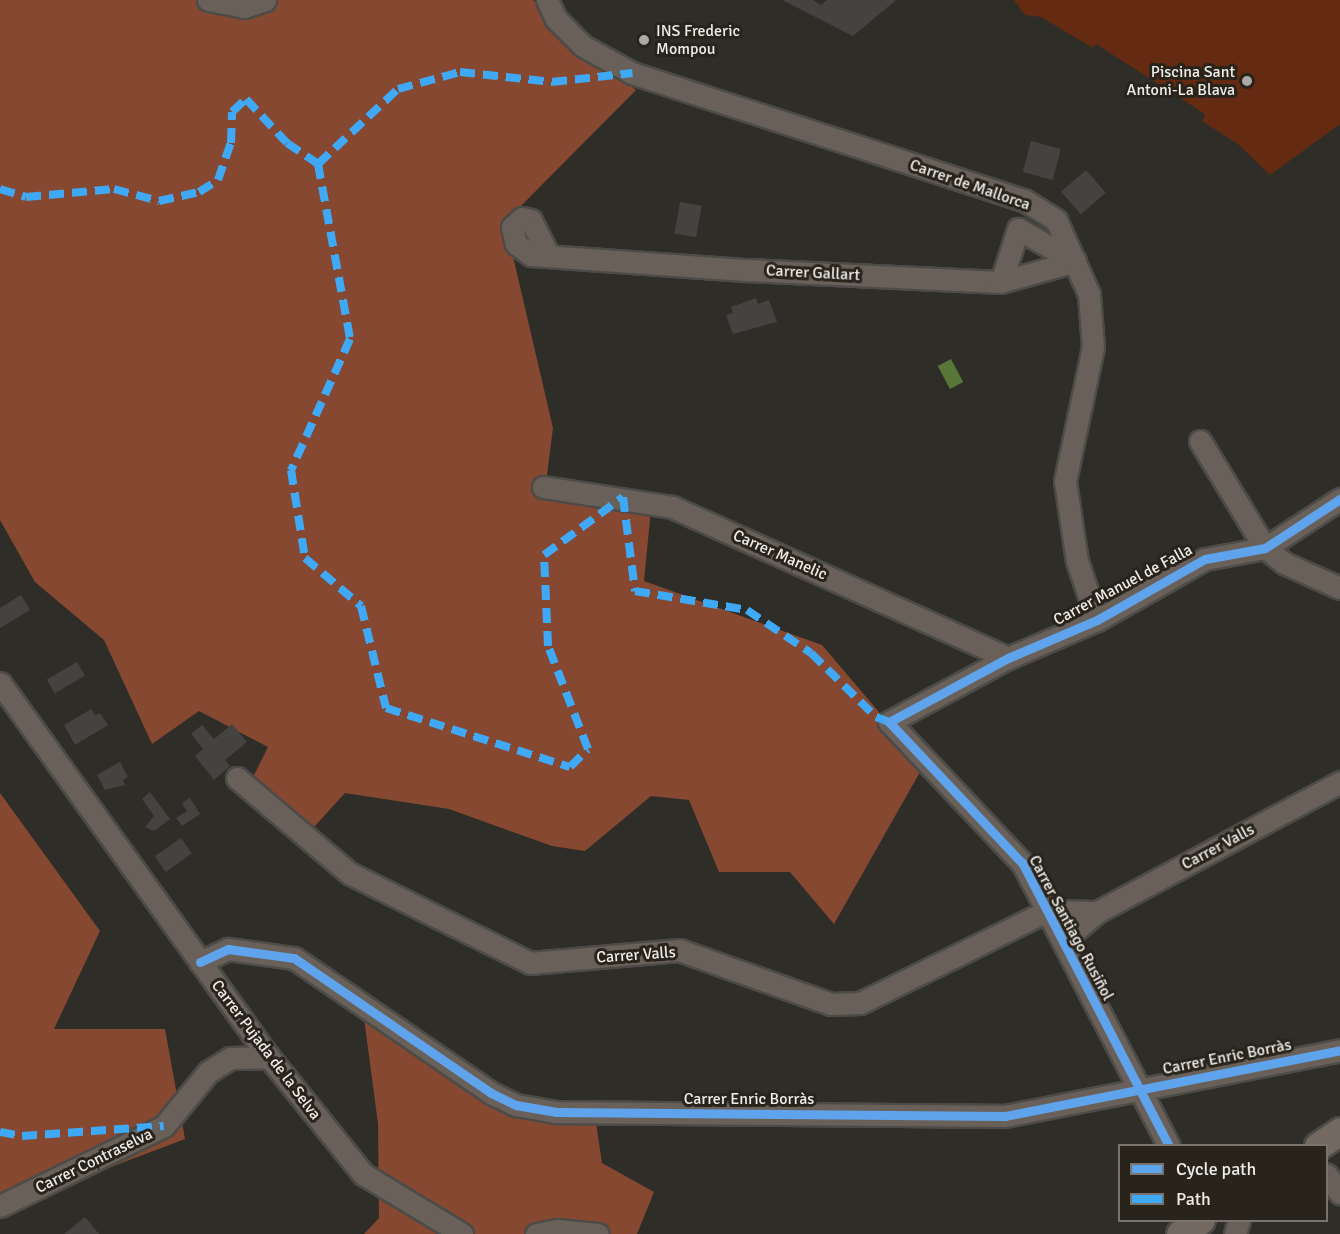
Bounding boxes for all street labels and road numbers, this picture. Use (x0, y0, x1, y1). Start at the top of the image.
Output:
street label: Carrer de Mallorca (907, 155, 1033, 215)
street label: Carrer Gallart (765, 261, 861, 285)
street label: Carrer Manelic (730, 526, 830, 584)
street label: Carrer Manuel de Falla (1050, 540, 1196, 630)
street label: Carrer Valls (1178, 820, 1258, 874)
street label: Carrer Santiago Rusiñol (1025, 852, 1117, 1004)
street label: Carrer Valls (596, 943, 676, 967)
street label: Carrer Pujada de la Selva (207, 976, 325, 1124)
street label: Carrer Enric Borràs (1161, 1035, 1293, 1079)
street label: Carrer Enric Borràs (684, 1089, 814, 1109)
street label: Carrer Contraselva (32, 1124, 156, 1198)

